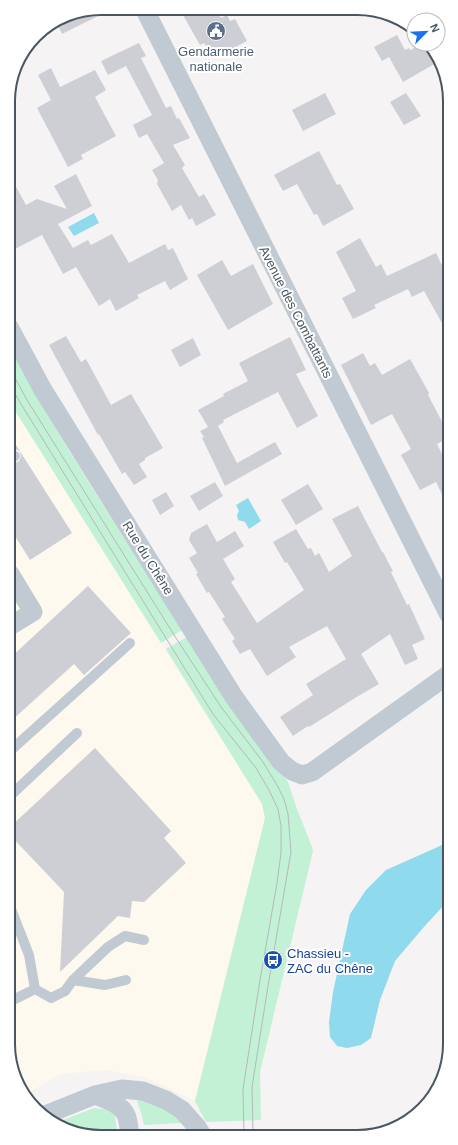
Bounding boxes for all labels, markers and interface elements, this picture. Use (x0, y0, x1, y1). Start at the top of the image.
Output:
north arrow (406, 12, 446, 52)
public building icon: Gendarmerie nationale (205, 20, 227, 42)
text: N (428, 22, 442, 34)
place label: Gendarmerie nationale (178, 44, 254, 74)
street label: Avenue des Combattants (256, 244, 336, 381)
street label: Rue du Chêne (119, 518, 177, 598)
place label: Chassieu - ZAC du Chêne (287, 946, 373, 976)
bus stop icon: Chassieu - ZAC du Chêne (262, 949, 284, 971)

